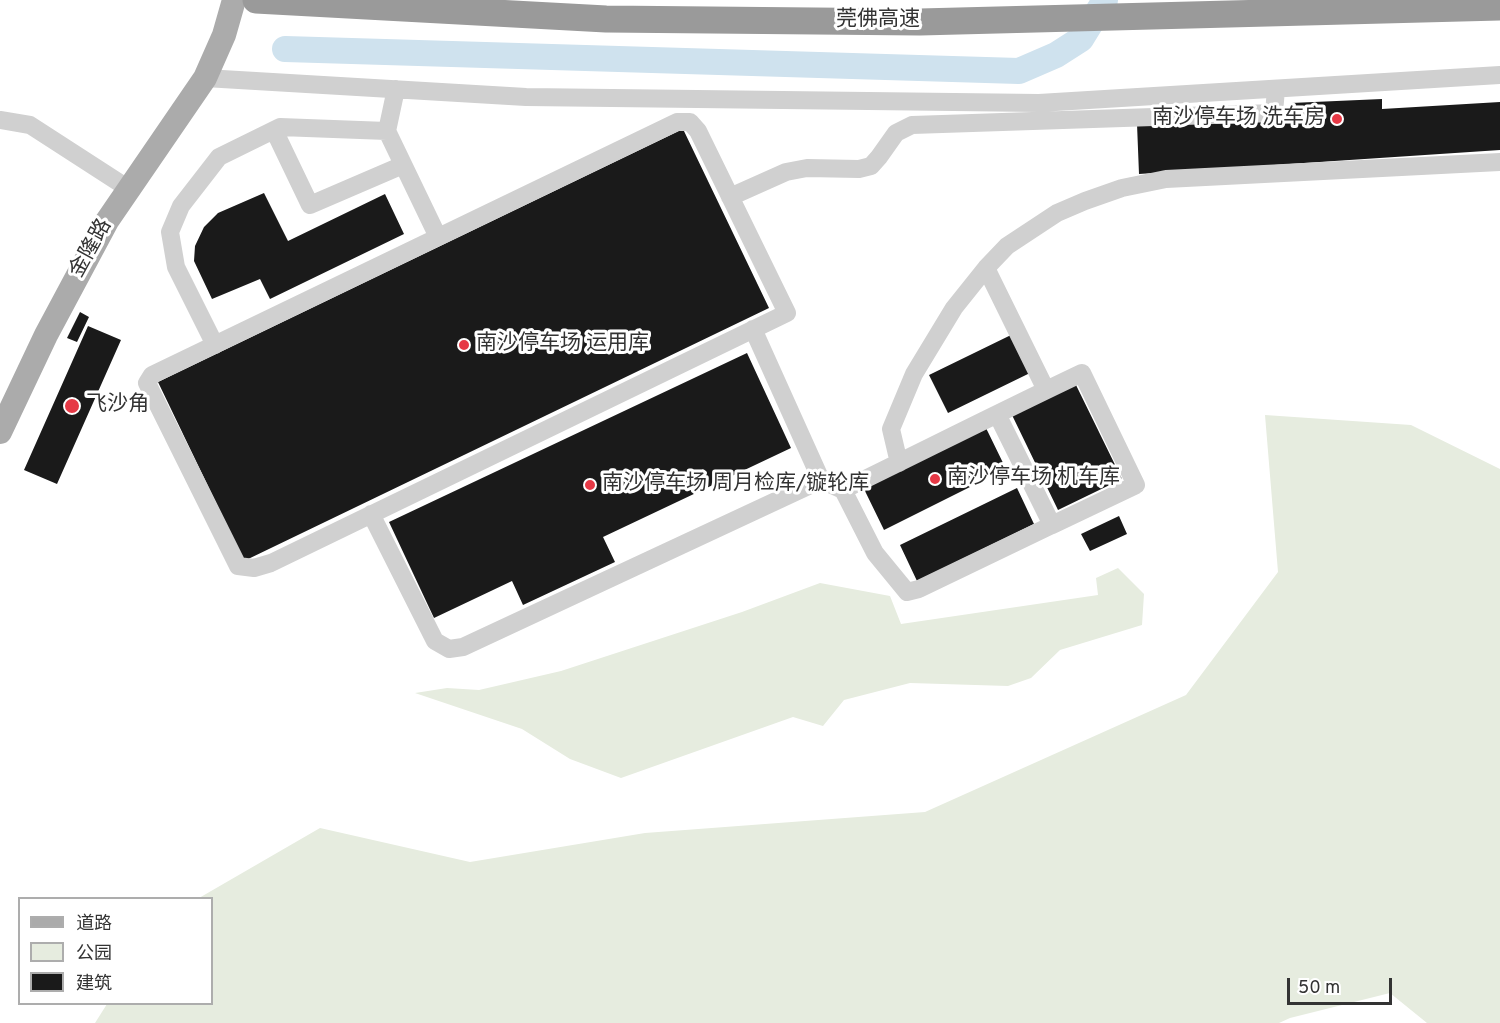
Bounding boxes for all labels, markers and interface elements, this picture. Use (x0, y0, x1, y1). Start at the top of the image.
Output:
street label: 莞佛高速 (836, 8, 920, 34)
place label: 南沙停车场 洗车房 (1152, 106, 1325, 132)
marker: 南沙停车场 洗车房 (1330, 112, 1344, 126)
street label: 金隆路 (66, 215, 118, 283)
place label: 南沙停车场 运用库 (476, 332, 649, 358)
marker: 南沙停车场 运用库 (457, 338, 471, 352)
place label: 飞沙角 (86, 393, 149, 419)
marker: 飞沙角 (63, 397, 81, 415)
place label: 南沙停车场 机车库 (947, 466, 1120, 492)
place label: 南沙停车场 周月检库/镟轮库 (602, 472, 869, 498)
marker: 南沙停车场 机车库 (928, 472, 942, 486)
marker: 南沙停车场 周月检库/镟轮库 (583, 478, 597, 492)
legend (18, 897, 213, 1005)
text: 道路 (76, 913, 112, 936)
text: 公园 (76, 943, 112, 966)
scale bar (1290, 966, 1395, 1004)
text: 建筑 (76, 973, 112, 996)
text: 50 m (1298, 977, 1340, 1000)

